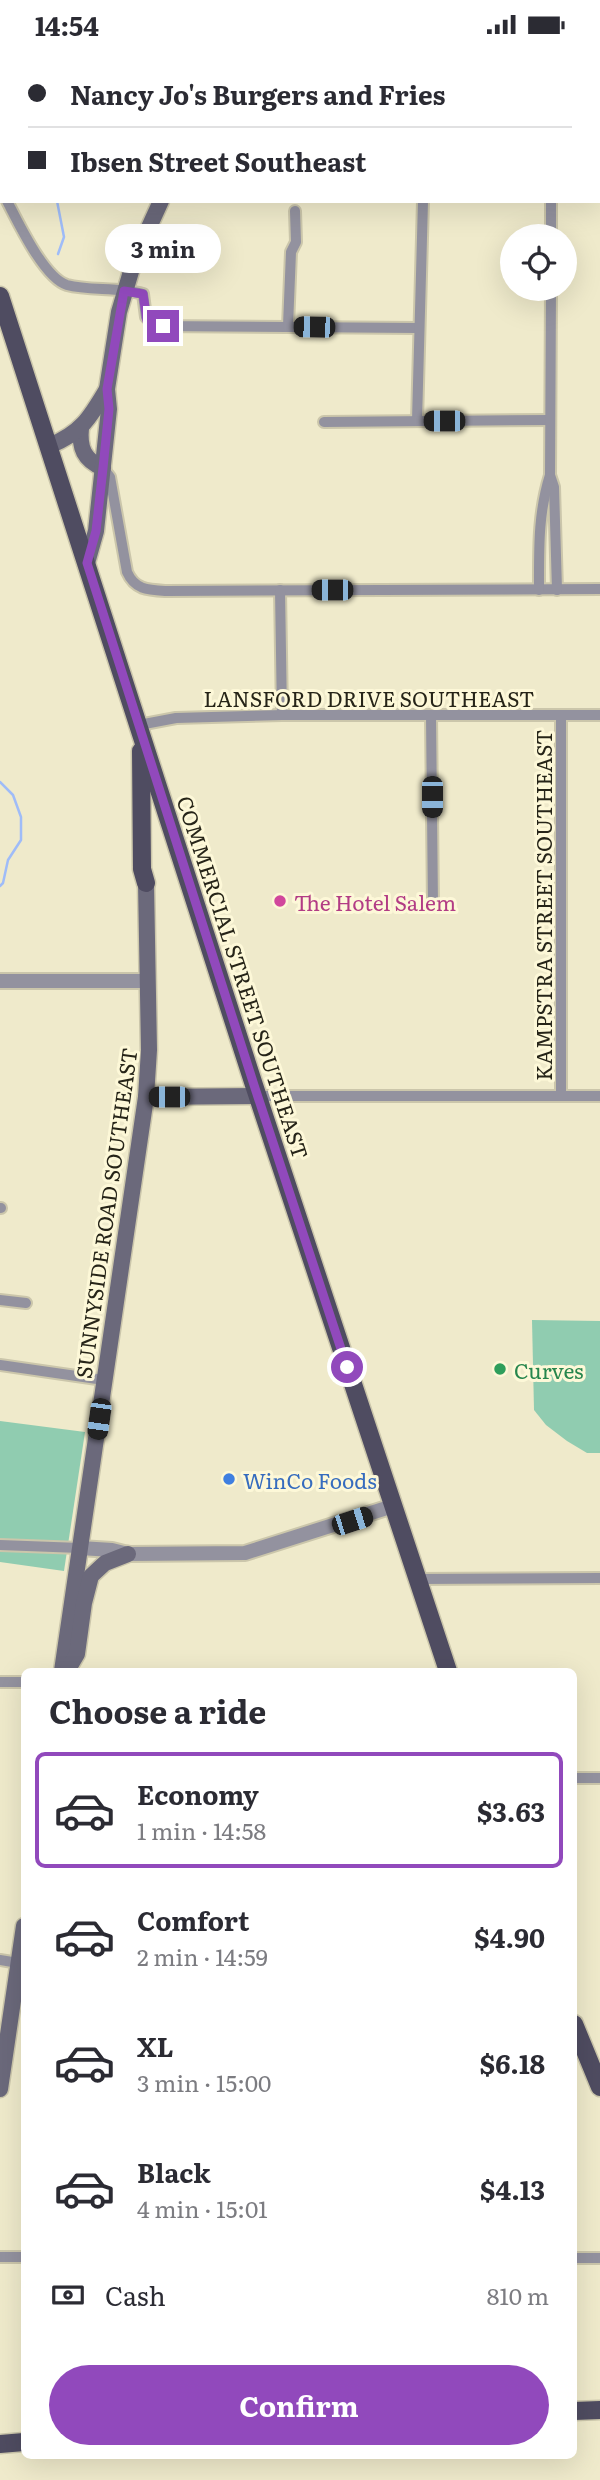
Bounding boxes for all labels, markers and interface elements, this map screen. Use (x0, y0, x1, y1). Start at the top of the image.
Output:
text: 14:54 (35, 5, 99, 44)
text: Nancy Jo's Burgers and Fries (70, 74, 446, 113)
text: Ibsen Street Southeast (70, 141, 366, 180)
map controls (500, 224, 577, 301)
button: locate (500, 224, 577, 301)
callout: 3 min (105, 225, 221, 273)
text: 3 min (131, 231, 195, 265)
route end (147, 310, 179, 342)
car (293, 316, 336, 338)
car (424, 411, 466, 432)
car (312, 580, 354, 601)
street label: LANSFORD DRIVE SOUTHEAST (203, 682, 535, 713)
street label: KAMPSTRA STREET SOUTHEAST (527, 729, 558, 1081)
car (422, 776, 443, 818)
street label: COMMERCIAL STREET SOUTHEAST (171, 791, 317, 1163)
place label: The Hotel Salem (294, 886, 456, 917)
marker: The Hotel Salem (272, 893, 288, 909)
street label: SUNNYSIDE ROAD SOUTHEAST (66, 1046, 144, 1380)
car (149, 1087, 191, 1108)
route start (331, 1351, 363, 1383)
place label: Curves (514, 1354, 584, 1385)
marker: Curves (492, 1361, 508, 1377)
car (86, 1397, 113, 1441)
place label: WinCo Foods (243, 1464, 377, 1495)
marker: WinCo Foods (221, 1471, 237, 1487)
car (329, 1505, 376, 1537)
text: Choose a ride (49, 1686, 266, 1734)
text: Economy (137, 1774, 259, 1813)
icon: car (53, 1779, 116, 1842)
text: $3.63 (477, 1791, 545, 1830)
text: 1 min · 14:58 (137, 1813, 266, 1847)
text: Comfort (137, 1900, 249, 1939)
icon: car (53, 1905, 116, 1968)
text: $4.90 (474, 1917, 545, 1956)
text: 2 min · 14:59 (137, 1939, 268, 1973)
text: XL (137, 2026, 174, 2065)
icon: car (53, 2031, 116, 2094)
text: $6.18 (480, 2043, 545, 2082)
text: 3 min · 15:00 (137, 2065, 271, 2099)
text: Black (137, 2152, 211, 2191)
icon: car (53, 2157, 116, 2220)
text: $4.13 (480, 2169, 545, 2208)
text: 4 min · 15:01 (137, 2191, 268, 2225)
text: Cash (105, 2275, 166, 2314)
icon: cash (49, 2276, 87, 2314)
text: 810 m (487, 2278, 549, 2312)
button: Confirm (49, 2365, 549, 2445)

